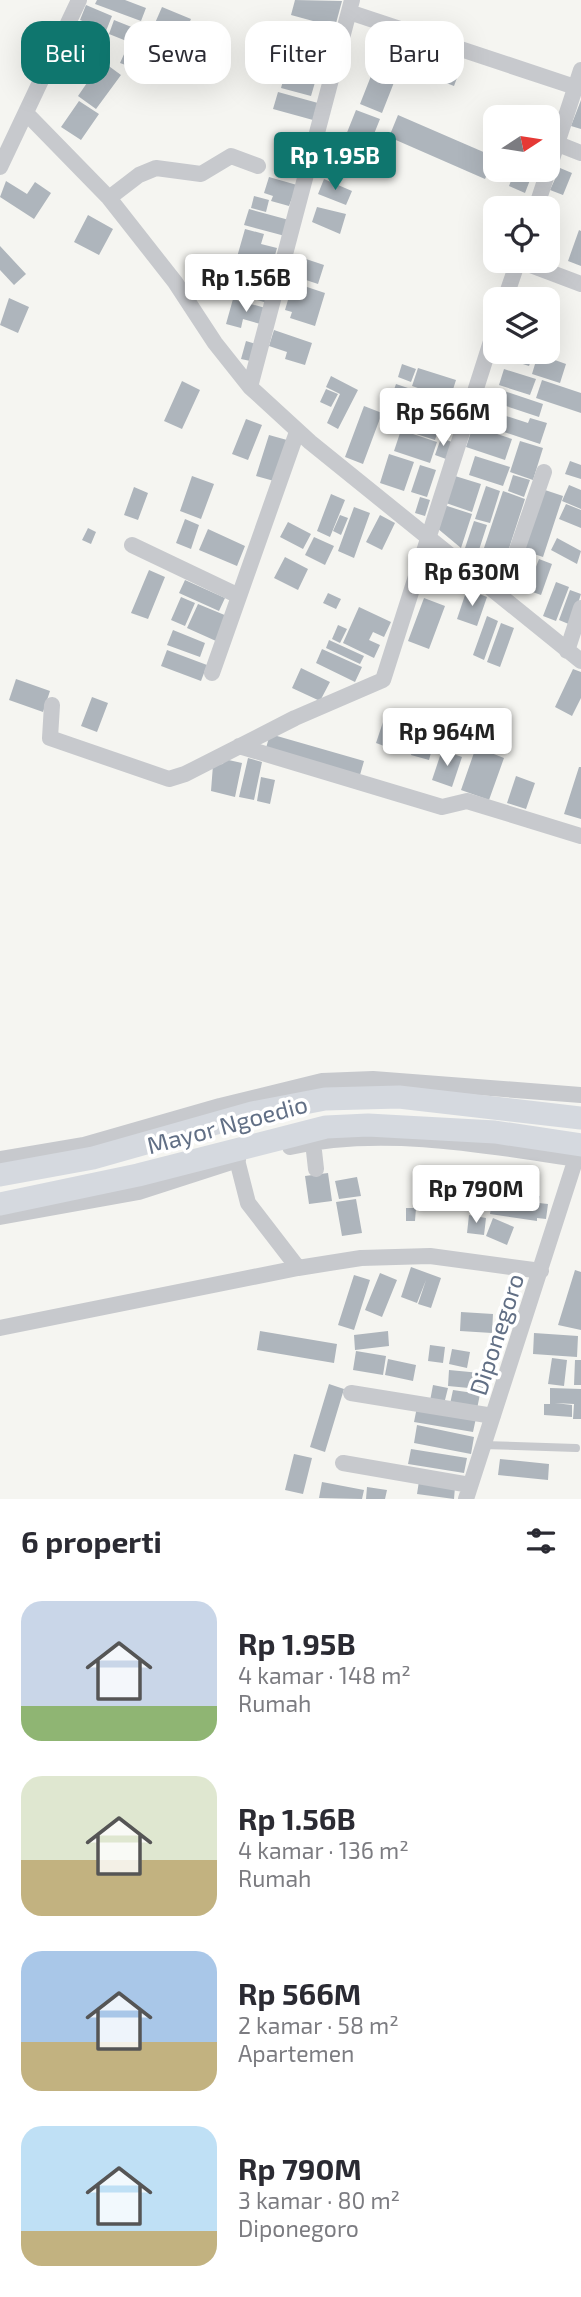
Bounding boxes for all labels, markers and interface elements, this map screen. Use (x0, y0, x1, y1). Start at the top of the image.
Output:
chip: Beli (21, 21, 110, 84)
chip: Sewa (124, 21, 231, 84)
chip: Filter (245, 21, 351, 84)
chip: Baru (365, 21, 464, 84)
north arrow (483, 105, 560, 182)
map controls (483, 105, 560, 364)
pin: Rp 1.95B (263, 132, 407, 192)
text: Rp 1.95B (290, 141, 380, 169)
button: locate (483, 196, 560, 273)
pin: Rp 1.56B (174, 254, 318, 314)
text: Rp 1.56B (201, 263, 291, 291)
button: layers (483, 287, 560, 364)
pin: Rp 566M (378, 388, 508, 448)
text: Rp 566M (396, 397, 490, 425)
pin: Rp 630M (407, 548, 537, 608)
text: Rp 630M (424, 557, 520, 585)
pin: Rp 964M (382, 708, 512, 768)
text: Rp 964M (399, 717, 495, 745)
street label: Mayor Ngoedio (144, 1089, 310, 1159)
pin: Rp 790M (411, 1166, 541, 1225)
text: Rp 790M (429, 1174, 523, 1202)
street label: Diponegoro (463, 1270, 529, 1398)
icon: filters (522, 1522, 560, 1560)
text: 6 properti (21, 1523, 162, 1559)
text: Rp 1.95B (238, 1625, 356, 1661)
icon: home (77, 1629, 161, 1713)
text: 4 kamar · 148 m² (238, 1661, 411, 1689)
text: Rumah (238, 1689, 311, 1717)
text: Rp 1.56B (238, 1800, 356, 1836)
icon: home (77, 1804, 161, 1888)
text: 4 kamar · 136 m² (238, 1836, 409, 1864)
text: Rumah (238, 1864, 311, 1892)
text: Rp 566M (238, 1975, 361, 2011)
icon: home (77, 1979, 161, 2063)
text: 2 kamar · 58 m² (238, 2011, 399, 2039)
text: Apartemen (238, 2039, 354, 2067)
text: Rp 790M (238, 2150, 362, 2186)
icon: home (77, 2154, 161, 2238)
text: 3 kamar · 80 m² (238, 2186, 400, 2214)
text: Diponegoro (238, 2214, 359, 2242)

